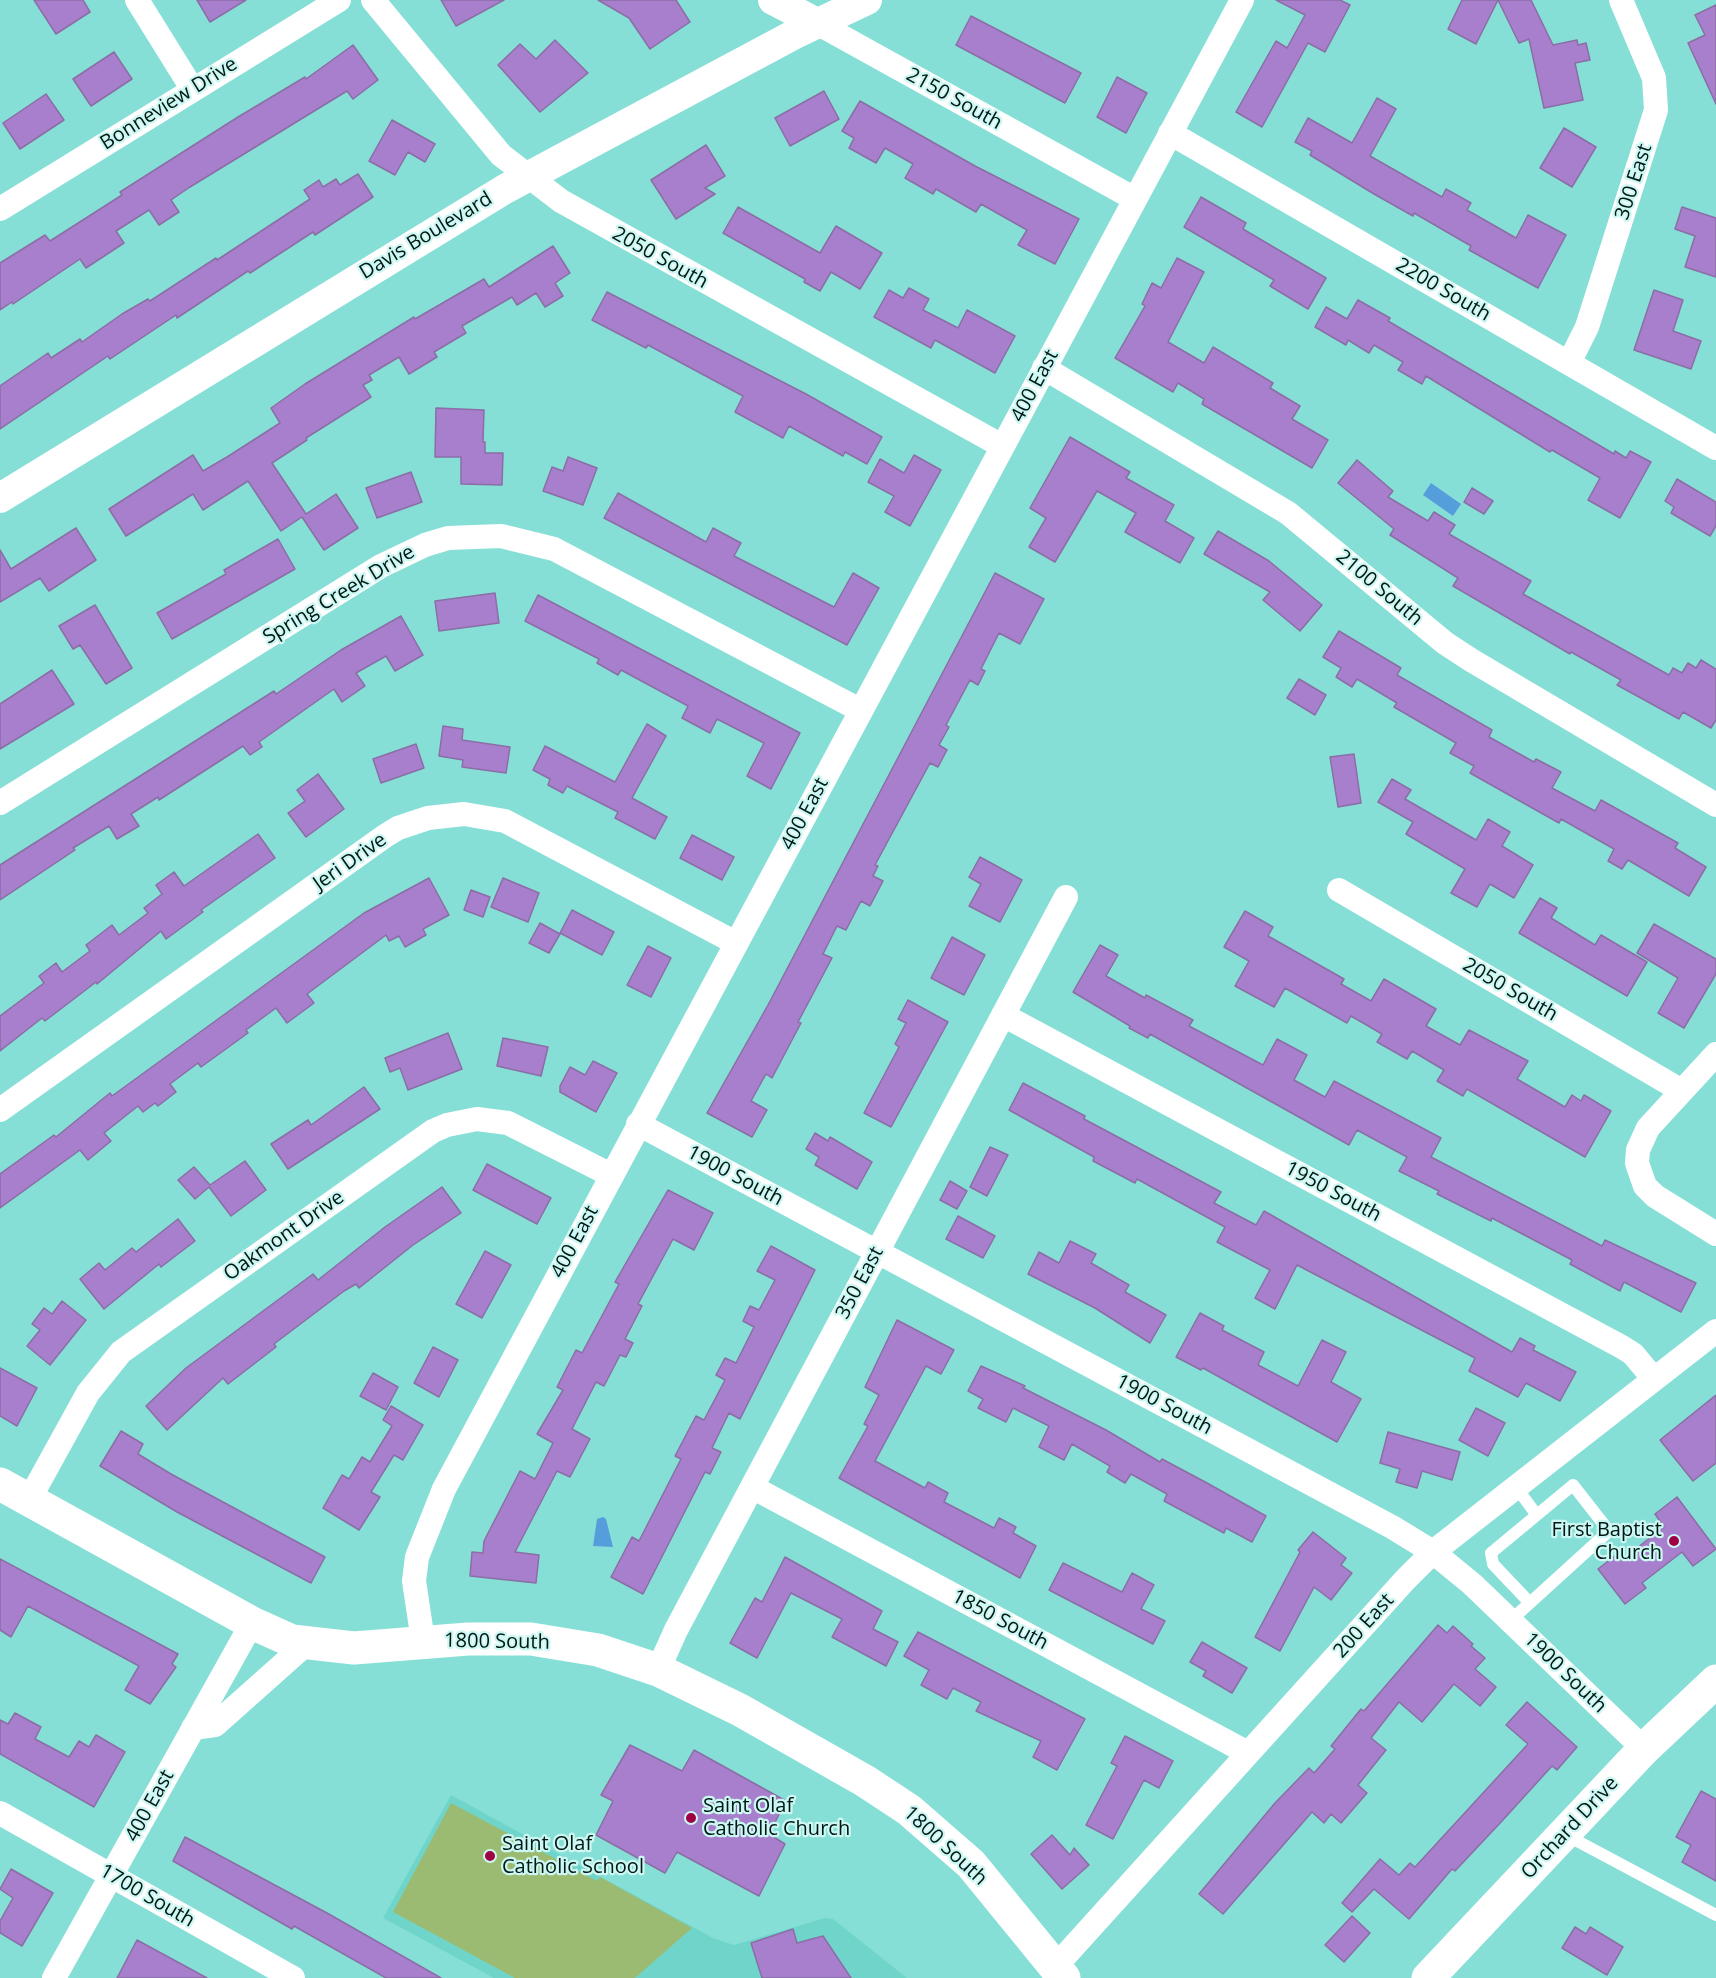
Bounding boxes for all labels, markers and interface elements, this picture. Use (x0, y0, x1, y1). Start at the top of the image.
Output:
street label: Bonneview Drive (96, 52, 242, 156)
street label: 2150 South (902, 63, 1006, 135)
street label: 300 East (1610, 141, 1658, 223)
street label: Davis Boulevard (355, 187, 497, 285)
street label: 2050 South (608, 222, 712, 294)
street label: 2200 South (1391, 253, 1495, 327)
street label: 400 East (1006, 346, 1064, 426)
street label: Spring Creek Drive (259, 540, 419, 650)
street label: 2100 South (1331, 545, 1427, 631)
street label: 400 East (776, 774, 834, 854)
street label: Jeri Drive (309, 828, 391, 896)
street label: 2050 South (1458, 953, 1562, 1027)
street label: 1900 South (683, 1141, 787, 1211)
street label: 1950 South (1281, 1157, 1385, 1227)
street label: Oakmont Drive (219, 1186, 349, 1286)
street label: 400 East (546, 1202, 604, 1282)
street label: 350 East (831, 1243, 889, 1323)
street label: 1900 South (1112, 1370, 1216, 1440)
place label: First Baptist Church (1551, 1518, 1662, 1565)
marker: First Baptist Church (1667, 1534, 1681, 1548)
street label: 1850 South (948, 1585, 1052, 1655)
street label: 200 East (1329, 1589, 1399, 1663)
street label: 1900 South (1519, 1628, 1611, 1718)
street label: 1800 South (444, 1629, 550, 1655)
street label: 400 East (121, 1766, 179, 1846)
street label: Orchard Drive (1516, 1772, 1624, 1884)
place label: Saint Olaf Catholic Church (703, 1794, 850, 1841)
street label: 1800 South (898, 1801, 992, 1891)
marker: Saint Olaf Catholic Church (684, 1811, 698, 1825)
place label: Saint Olaf Catholic School (502, 1832, 644, 1879)
marker: Saint Olaf Catholic School (483, 1849, 497, 1863)
street label: 1700 South (95, 1859, 199, 1933)

